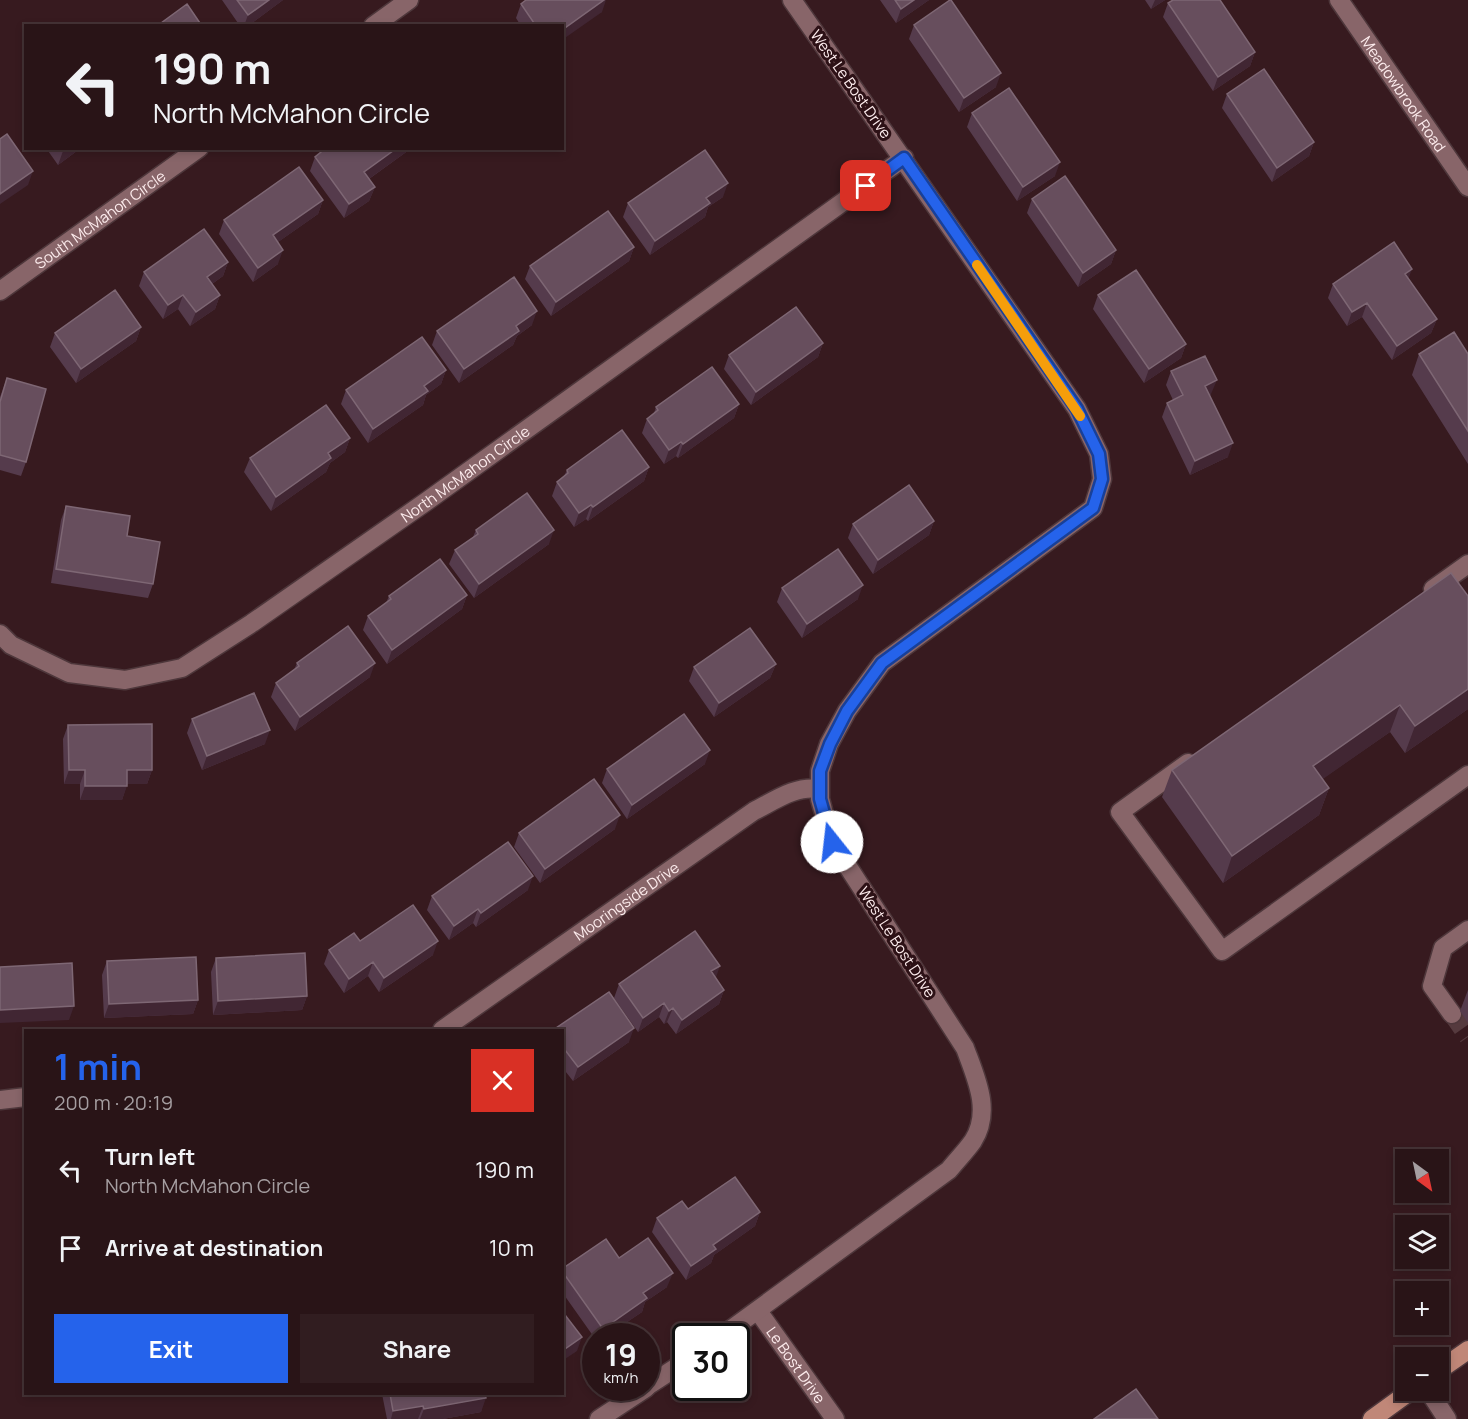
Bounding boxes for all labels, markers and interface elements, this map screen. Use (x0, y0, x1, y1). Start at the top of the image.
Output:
street label: West Le Bost Drive (806, 25, 896, 143)
street label: Meadowbrook Road (1356, 32, 1451, 156)
text: 190 m (153, 39, 271, 97)
icon: left (54, 48, 132, 126)
text: North McMahon Circle (153, 94, 430, 131)
pin (840, 160, 891, 211)
street label: South McMahon Circle (30, 165, 170, 273)
icon: arrive (849, 169, 882, 202)
street label: North McMahon Circle (396, 420, 534, 527)
position arrow (800, 810, 864, 874)
street label: Mooringside Drive (569, 856, 683, 945)
street label: West Le Bost Drive (853, 883, 941, 1002)
text: 1 min (54, 1042, 142, 1091)
button: close (471, 1049, 534, 1112)
text: 200 m · 20:19 (54, 1089, 173, 1116)
text: Turn left (105, 1142, 195, 1172)
north arrow (1395, 1149, 1449, 1203)
map controls (1395, 1149, 1449, 1401)
icon: left (54, 1154, 87, 1187)
text: 190 m (475, 1155, 534, 1185)
text: North McMahon Circle (105, 1172, 310, 1199)
button: layers (1395, 1215, 1449, 1269)
icon: arrive (54, 1232, 87, 1265)
text: Arrive at destination (105, 1233, 323, 1263)
text: 10 m (489, 1233, 534, 1263)
button: + (1395, 1281, 1449, 1335)
button: Exit (54, 1314, 288, 1383)
button: Share (300, 1314, 534, 1383)
street label: Le Bost Drive (762, 1322, 831, 1407)
speed limit sign: 30 (672, 1323, 750, 1401)
text: 19 (605, 1334, 637, 1375)
button: − (1395, 1347, 1449, 1401)
text: km/h (604, 1367, 638, 1388)

